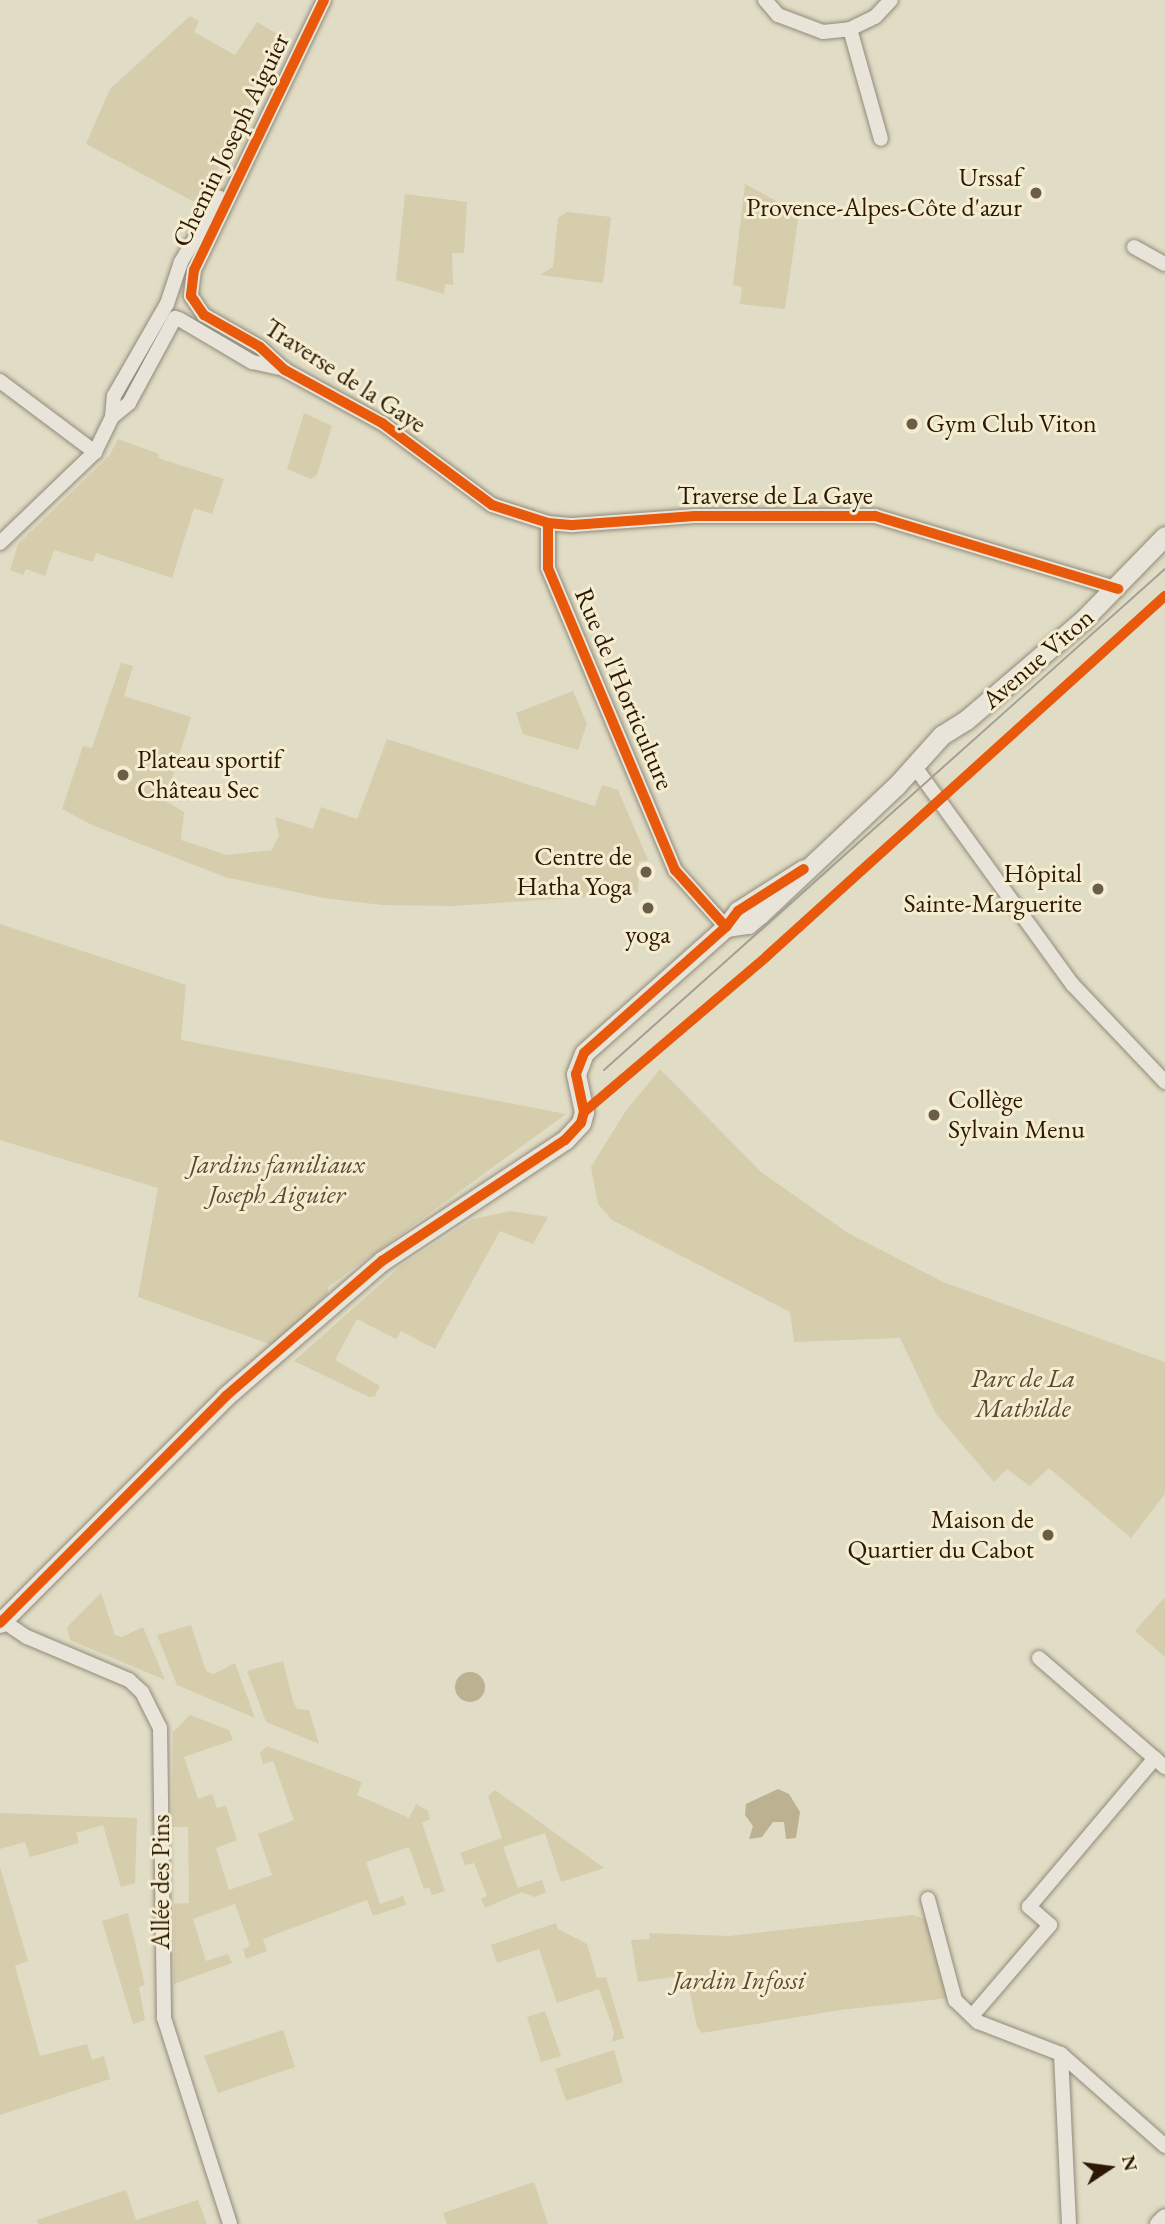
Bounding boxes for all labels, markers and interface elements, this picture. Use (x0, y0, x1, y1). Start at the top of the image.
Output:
street label: Chemin Joseph Aiguier (166, 28, 296, 252)
place label: Urssaf Provence-Alpes-Côte d'azur (746, 162, 1022, 224)
marker: Urssaf Provence-Alpes-Côte d'azur (1028, 185, 1044, 201)
street label: Traverse de la Gaye (258, 312, 432, 440)
place label: Gym Club Viton (926, 408, 1097, 440)
marker: Gym Club Viton (904, 416, 920, 432)
street label: Traverse de La Gaye (677, 480, 873, 512)
street label: Rue de l'Horticulture (567, 584, 681, 794)
street label: Avenue Viton (976, 602, 1100, 716)
place label: Plateau sportif Château Sec (137, 744, 282, 806)
marker: Plateau sportif Château Sec (115, 767, 131, 783)
place label: Centre de Hatha Yoga (516, 841, 632, 903)
place label: Hôpital Sainte-Marguerite (904, 858, 1082, 920)
marker: Centre de Hatha Yoga (638, 864, 654, 880)
marker: Hôpital Sainte-Marguerite (1088, 879, 1108, 899)
marker: yoga (640, 900, 656, 916)
place label: yoga (625, 919, 671, 951)
place label: Collège Sylvain Menu (948, 1084, 1085, 1146)
marker: Collège Sylvain Menu (926, 1107, 942, 1123)
park label: Jardins familiaux Joseph Aiguier (189, 1149, 365, 1210)
park label: Parc de La Mathilde (971, 1363, 1075, 1424)
place label: Maison de Quartier du Cabot (848, 1504, 1034, 1566)
marker: Maison de Quartier du Cabot (1040, 1527, 1056, 1543)
street label: Allée des Pins (145, 1814, 177, 1950)
park label: Jardin Infossi (673, 1965, 805, 1997)
north arrow (1074, 2133, 1144, 2203)
text: N (1116, 2153, 1144, 2173)

